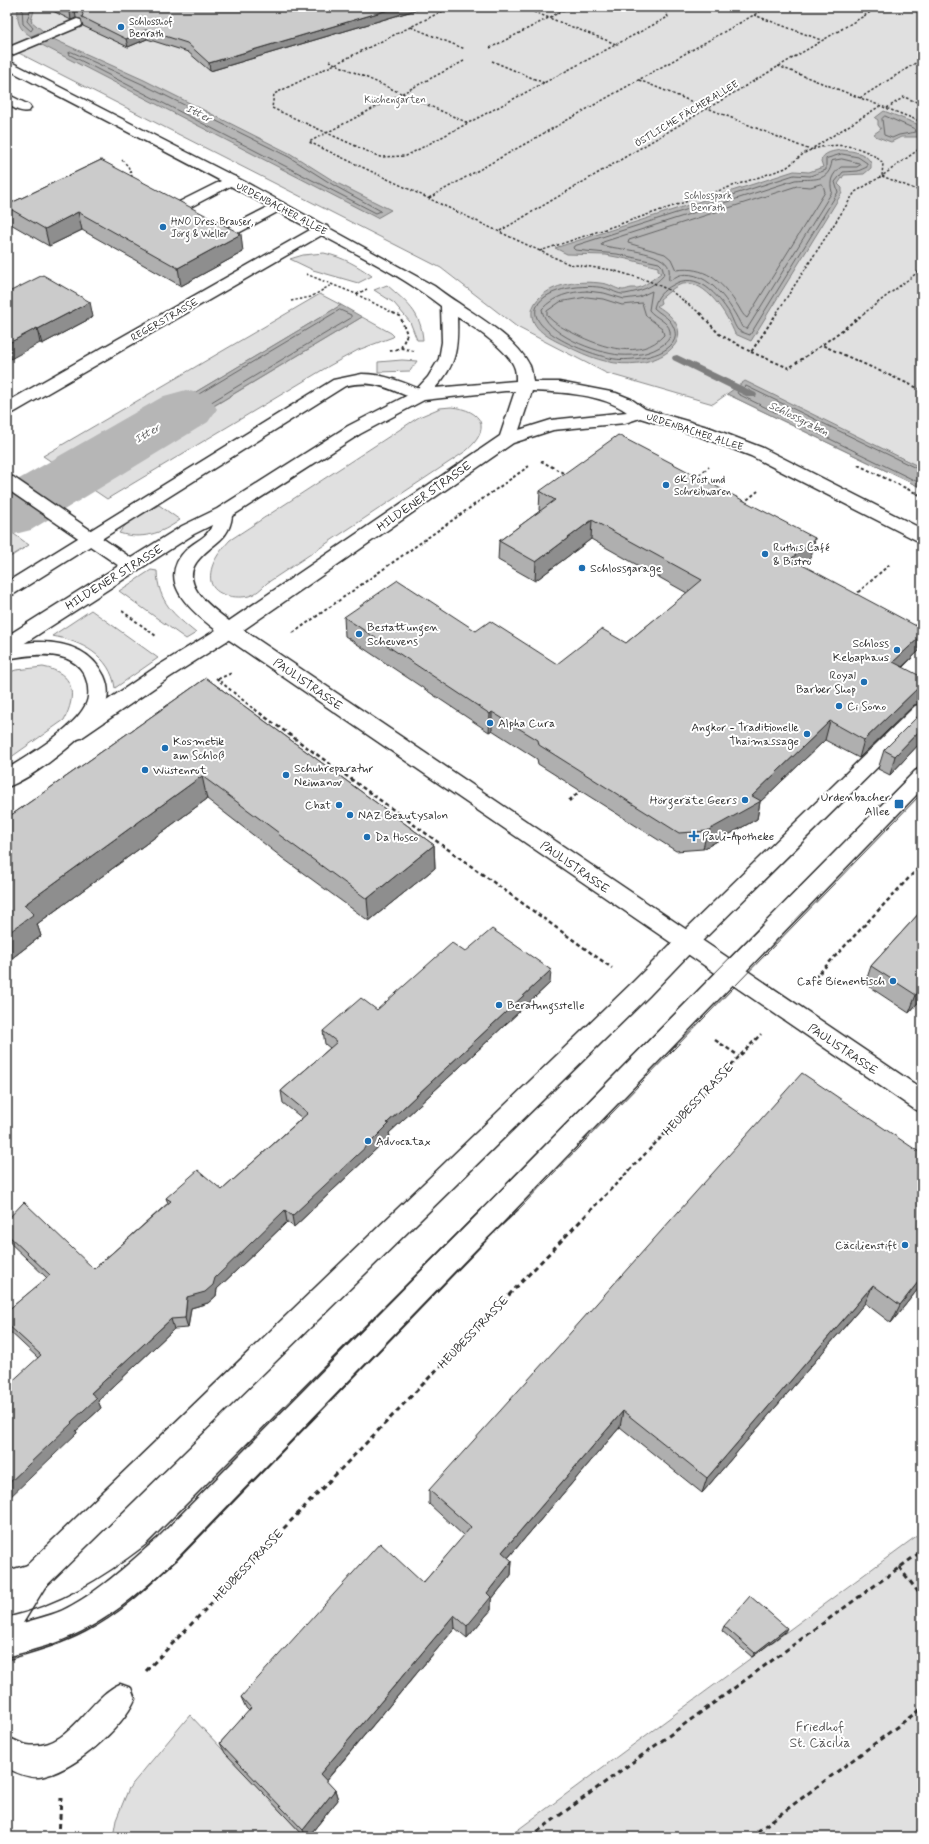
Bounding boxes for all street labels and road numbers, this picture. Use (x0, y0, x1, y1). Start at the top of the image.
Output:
street label: ÖSTLICHE FÄCHERALLEE (632, 77, 741, 150)
street label: URDENBACHER ALLEE (234, 180, 329, 239)
street label: REGERSTRASSE (129, 296, 201, 345)
street label: URDENBACHER ALLEE (644, 411, 745, 454)
street label: HILDENER STRASSE (374, 458, 476, 536)
street label: HILDENER STRASSE (63, 541, 167, 614)
street label: PAULISTRASSE (270, 655, 346, 715)
street label: PAULISTRASSE (537, 838, 613, 898)
street label: PAULISTRASSE (804, 1021, 881, 1079)
street label: HEUBESSTRASSE (660, 1060, 738, 1139)
street label: HEUBESSTRASSE (435, 1293, 513, 1372)
street label: HEUBESSTRASSE (210, 1526, 288, 1605)

